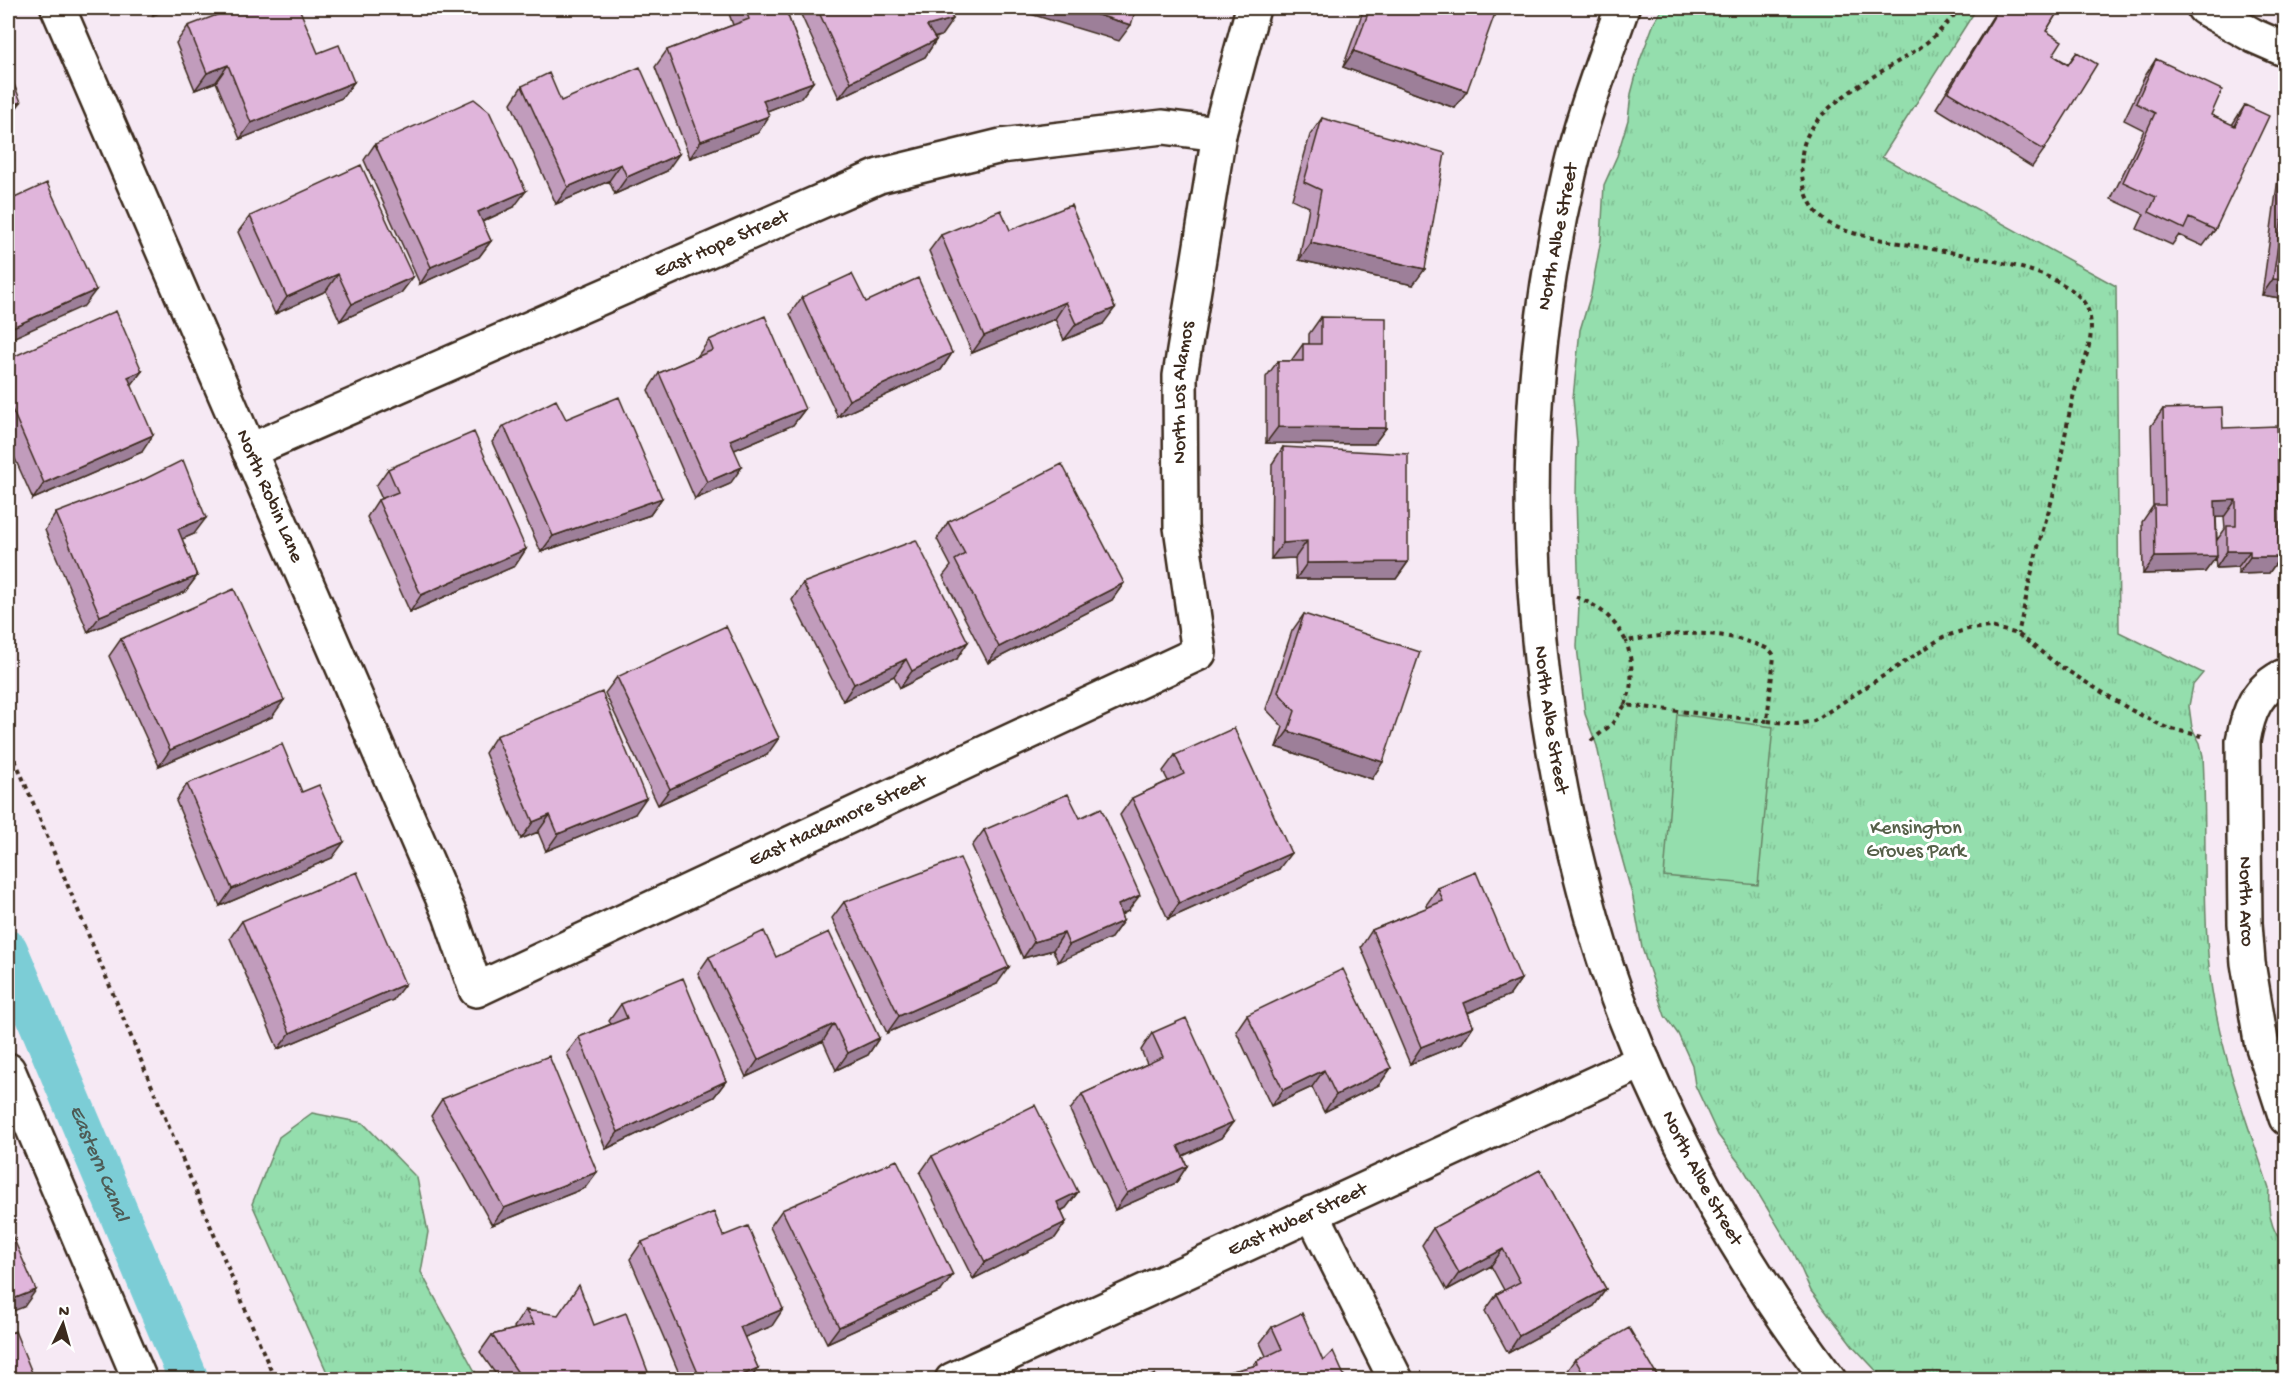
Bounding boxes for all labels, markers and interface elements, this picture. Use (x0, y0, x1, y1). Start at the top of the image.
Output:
street label: North Albe Street (1533, 160, 1585, 312)
street label: East Hope Street (651, 204, 794, 284)
street label: North Los Alamos (1168, 319, 1200, 464)
street label: North Robin Lane (230, 426, 308, 567)
street label: North Albe Street (1528, 645, 1573, 798)
street label: East Hackamore Street (746, 769, 932, 872)
park label: Kensington Groves Park (1866, 818, 1968, 864)
street label: North Arco (2233, 856, 2258, 947)
water label: Eastern Canal (62, 1102, 134, 1227)
street label: North Albe Street (1656, 1108, 1748, 1252)
street label: East Huber Street (1225, 1177, 1373, 1262)
north arrow (33, 1294, 93, 1354)
text: N (58, 1303, 71, 1323)

